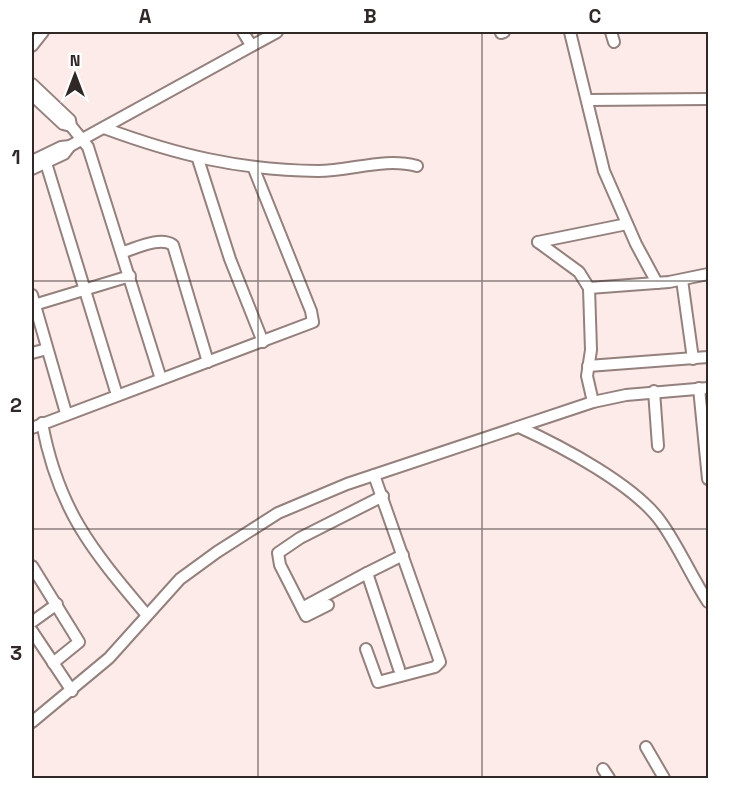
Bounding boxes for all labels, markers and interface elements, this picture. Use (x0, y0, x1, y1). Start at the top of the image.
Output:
text: A (139, 3, 152, 29)
text: B (363, 3, 377, 29)
text: C (589, 3, 602, 29)
north arrow (45, 45, 105, 105)
text: N (70, 50, 80, 71)
text: 1 (11, 144, 21, 170)
text: 2 (10, 392, 22, 418)
text: 3 (10, 640, 22, 666)

